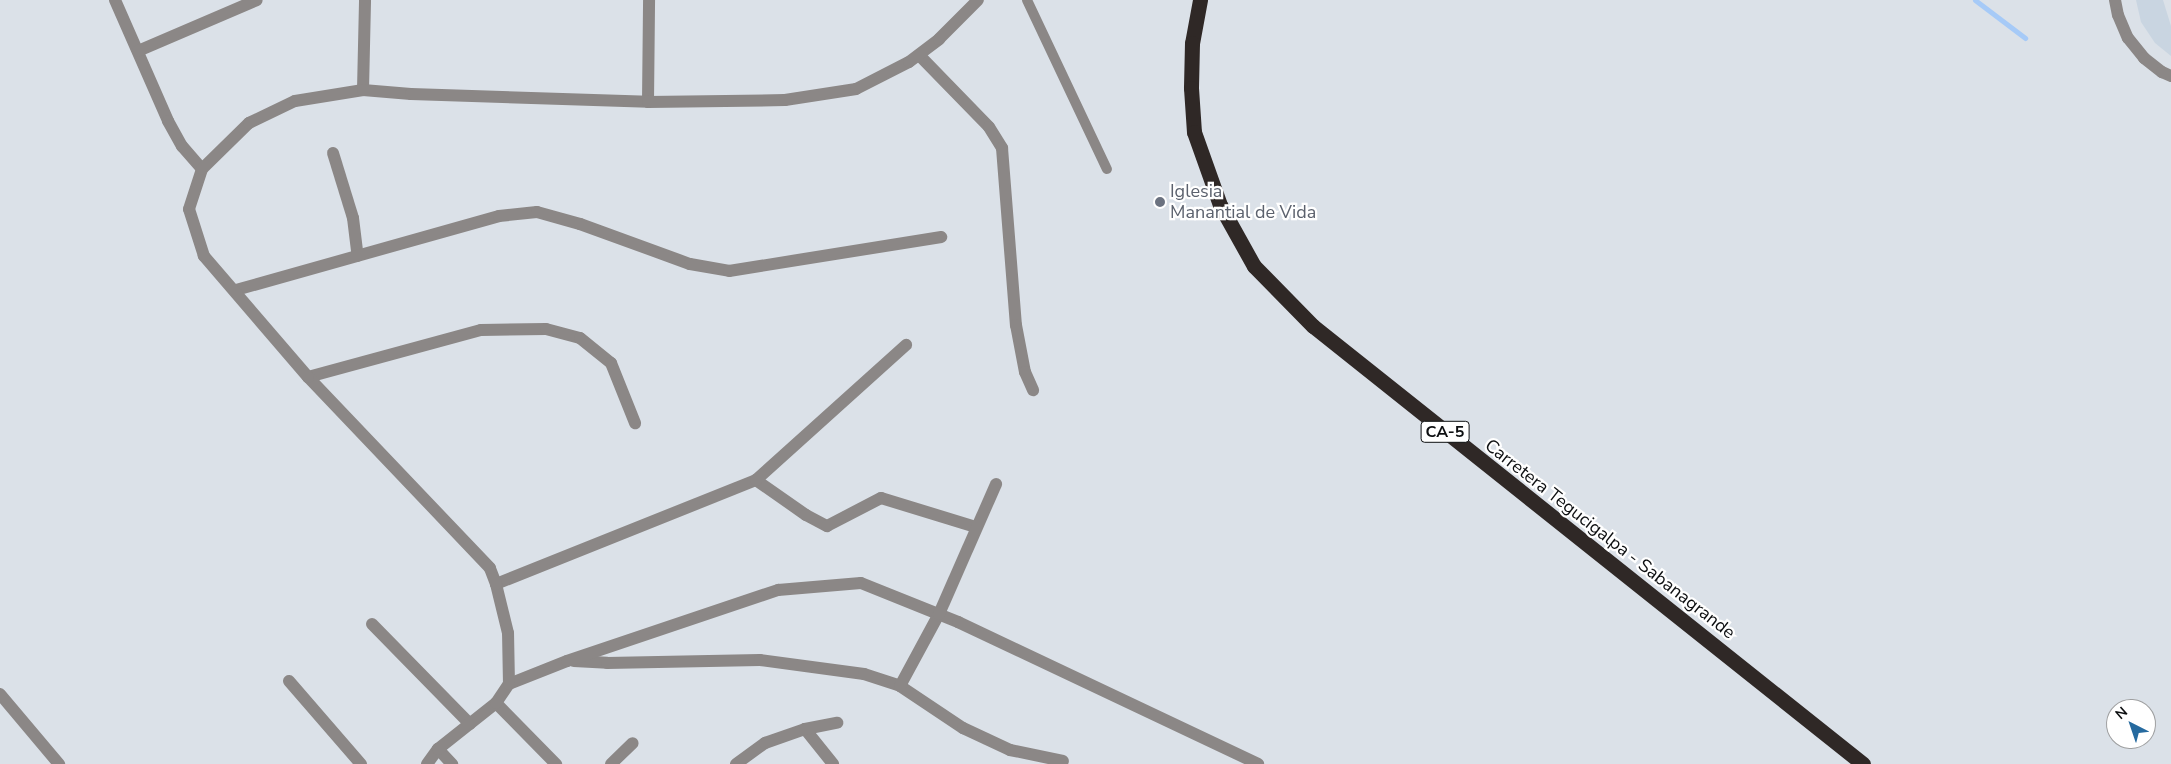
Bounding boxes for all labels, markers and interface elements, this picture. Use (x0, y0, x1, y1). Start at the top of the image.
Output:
place label: Iglesia Manantial de Vida (1170, 181, 1316, 223)
marker: Iglesia Manantial de Vida (1154, 196, 1166, 208)
road number: CA-5 (1420, 418, 1470, 446)
street label: Carretera Tegucigalpa - Sabanagrande (1481, 435, 1739, 643)
north arrow (2106, 699, 2156, 749)
text: N (2111, 702, 2132, 724)

